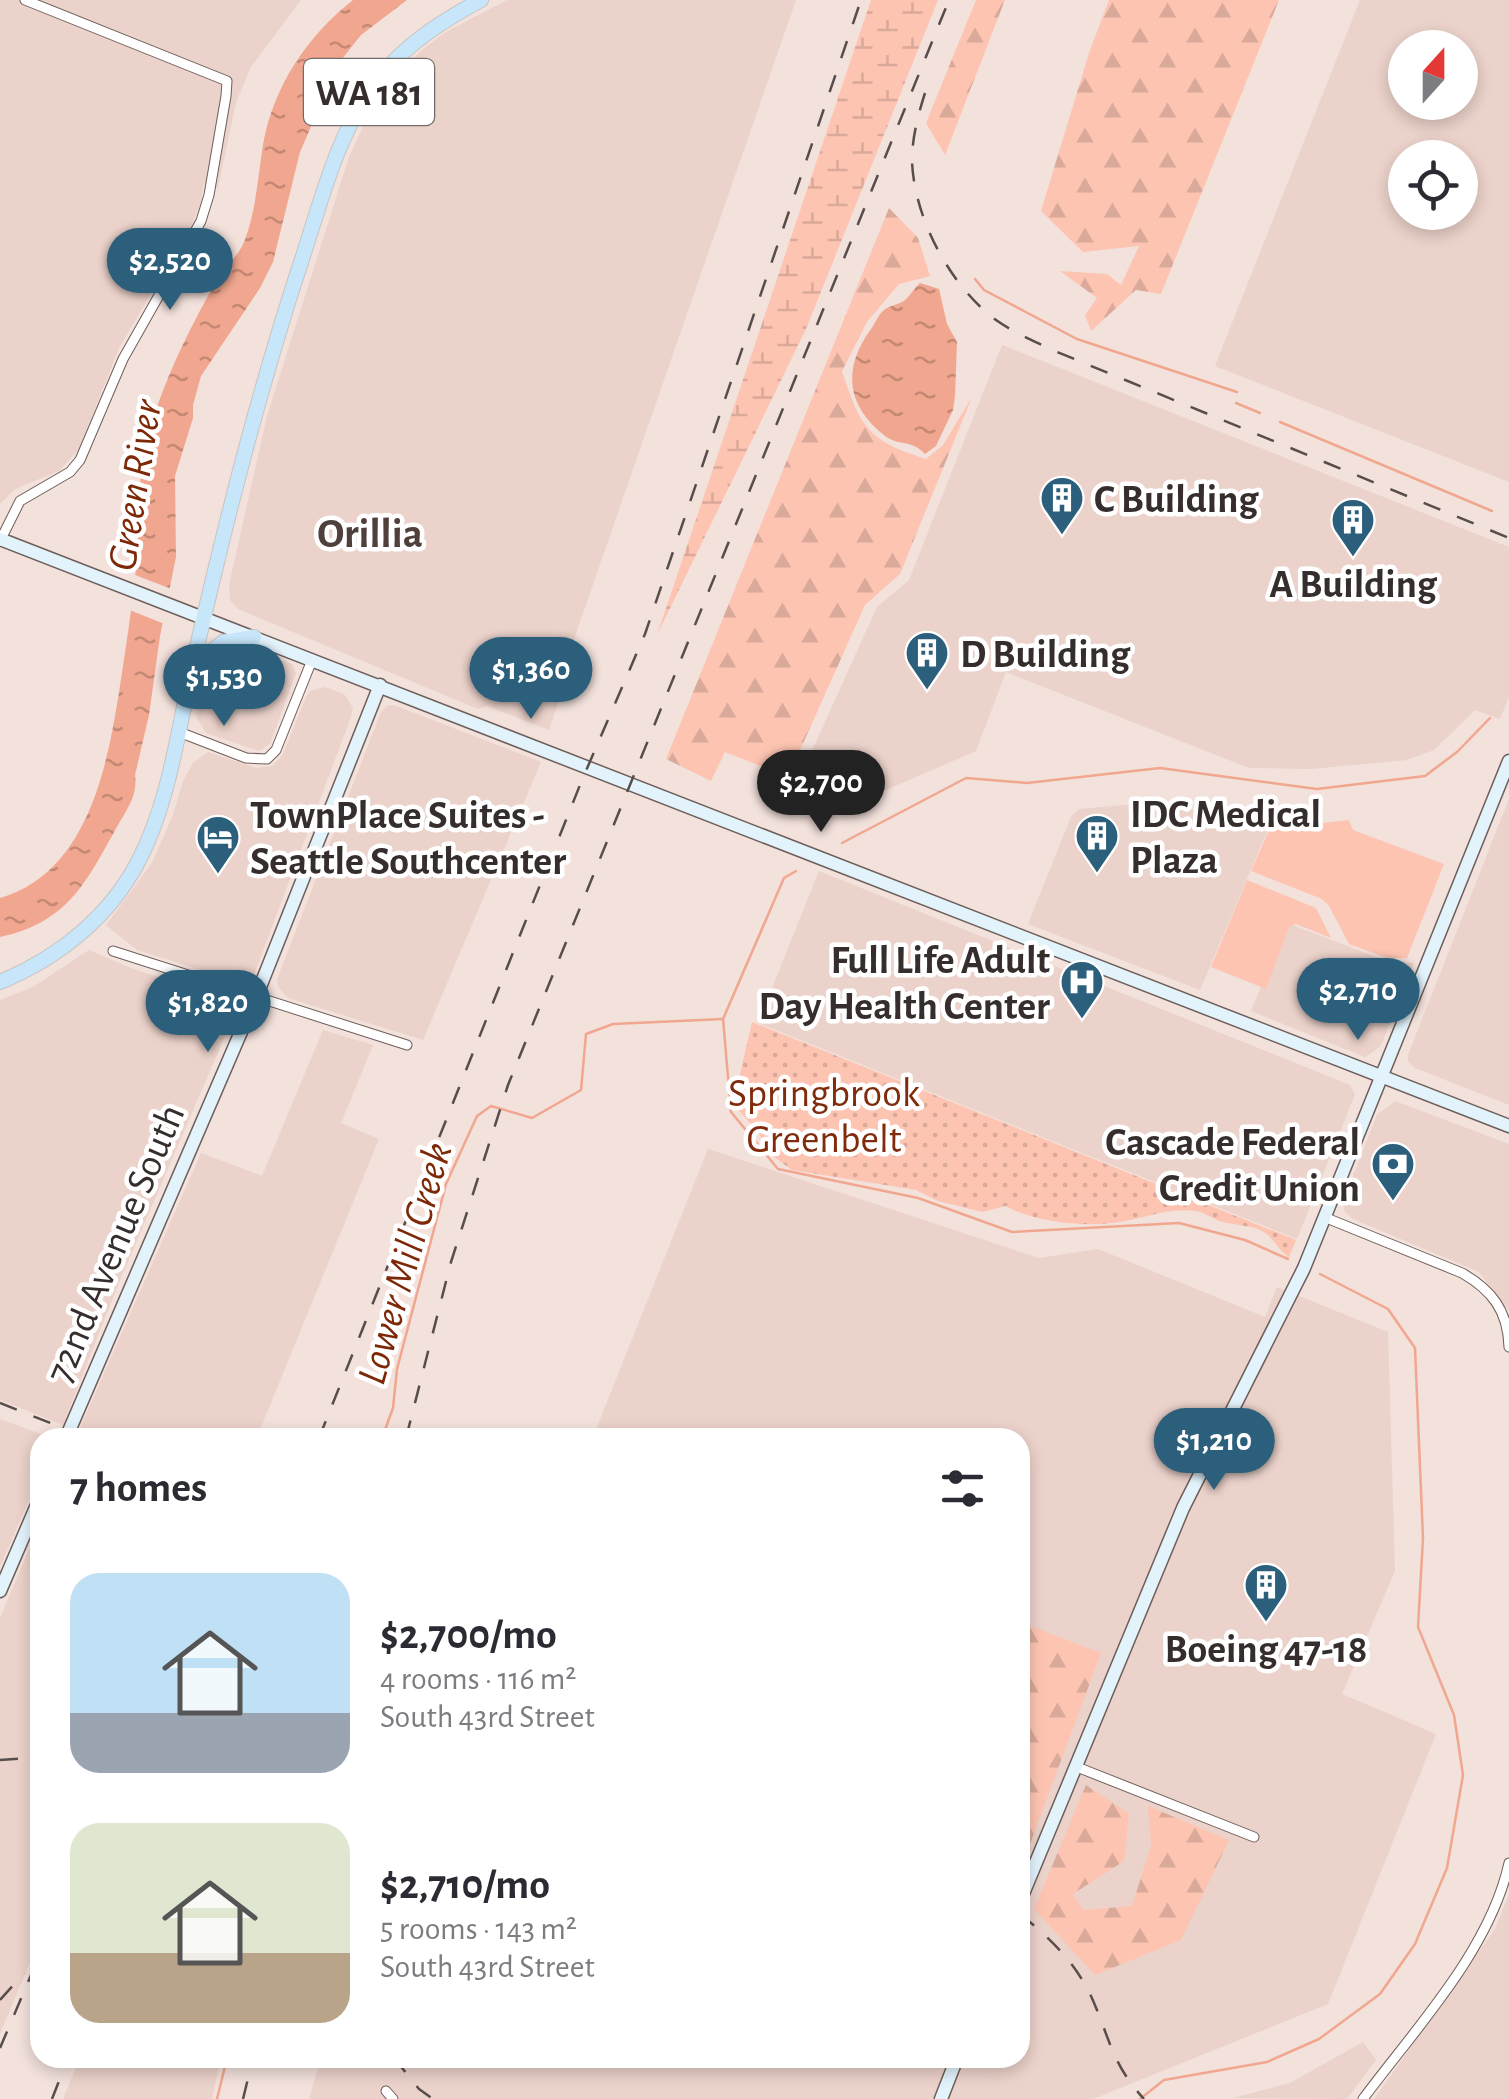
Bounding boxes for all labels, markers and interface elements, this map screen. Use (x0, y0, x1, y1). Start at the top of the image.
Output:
north arrow (1388, 30, 1478, 120)
map controls (1388, 30, 1478, 230)
road number: WA 181 (304, 59, 434, 125)
button: locate (1388, 140, 1478, 230)
pin: $2,520 (89, 228, 251, 313)
text: $2,520 (129, 244, 211, 276)
water label: Green River (101, 396, 169, 573)
building icon: C Building (1039, 475, 1085, 536)
place label: C Building (1094, 480, 1259, 520)
building icon: A Building (1330, 497, 1376, 558)
district label: Orillia (317, 513, 423, 555)
place label: A Building (1269, 565, 1438, 605)
building icon: D Building (904, 630, 950, 691)
place label: D Building (960, 635, 1131, 675)
pin: $1,360 (450, 637, 612, 722)
pin: $1,530 (143, 644, 305, 729)
text: $1,360 (491, 653, 571, 685)
text: $1,530 (185, 660, 263, 692)
pin: $2,700 (740, 750, 902, 835)
text: $2,700 (779, 766, 863, 798)
place label: IDC Medical Plaza (1130, 795, 1321, 881)
place label: TownPlace Suites - Seattle Southcenter (250, 796, 566, 882)
building icon: IDC Medical Plaza (1074, 813, 1120, 874)
hotel icon: TownPlace Suites - Seattle Southcenter (195, 814, 241, 875)
place label: Full Life Adult Day Health Center (758, 941, 1050, 1027)
pin: $2,710 (1277, 958, 1439, 1043)
hospital icon: Full Life Adult Day Health Center (1059, 959, 1105, 1020)
pin: $1,820 (127, 970, 289, 1055)
text: $2,710 (1319, 974, 1397, 1006)
text: $1,820 (168, 986, 248, 1018)
park label: Springbrook Greenbelt (728, 1074, 920, 1160)
street label: 72nd Avenue South (39, 1099, 192, 1389)
place label: Cascade Federal Credit Union (1105, 1123, 1360, 1209)
water label: Lower Mill Creek (350, 1138, 459, 1389)
bank icon: Cascade Federal Credit Union (1370, 1141, 1416, 1202)
pin: $1,210 (1133, 1408, 1295, 1493)
text: $1,210 (1176, 1424, 1252, 1456)
icon: filters (935, 1461, 990, 1516)
text: 7 homes (70, 1467, 207, 1509)
building icon: Boeing 47-18 (1243, 1562, 1289, 1623)
icon: home (150, 1613, 270, 1733)
text: $2,700/mo (380, 1614, 557, 1656)
place label: Boeing 47-18 (1165, 1630, 1367, 1670)
text: 4 rooms · 116 m² (380, 1663, 577, 1695)
text: South 43rd Street (380, 1701, 595, 1733)
icon: home (150, 1863, 270, 1983)
text: $2,710/mo (380, 1864, 550, 1906)
text: 5 rooms · 143 m² (380, 1913, 577, 1945)
text: South 43rd Street (380, 1951, 595, 1983)

